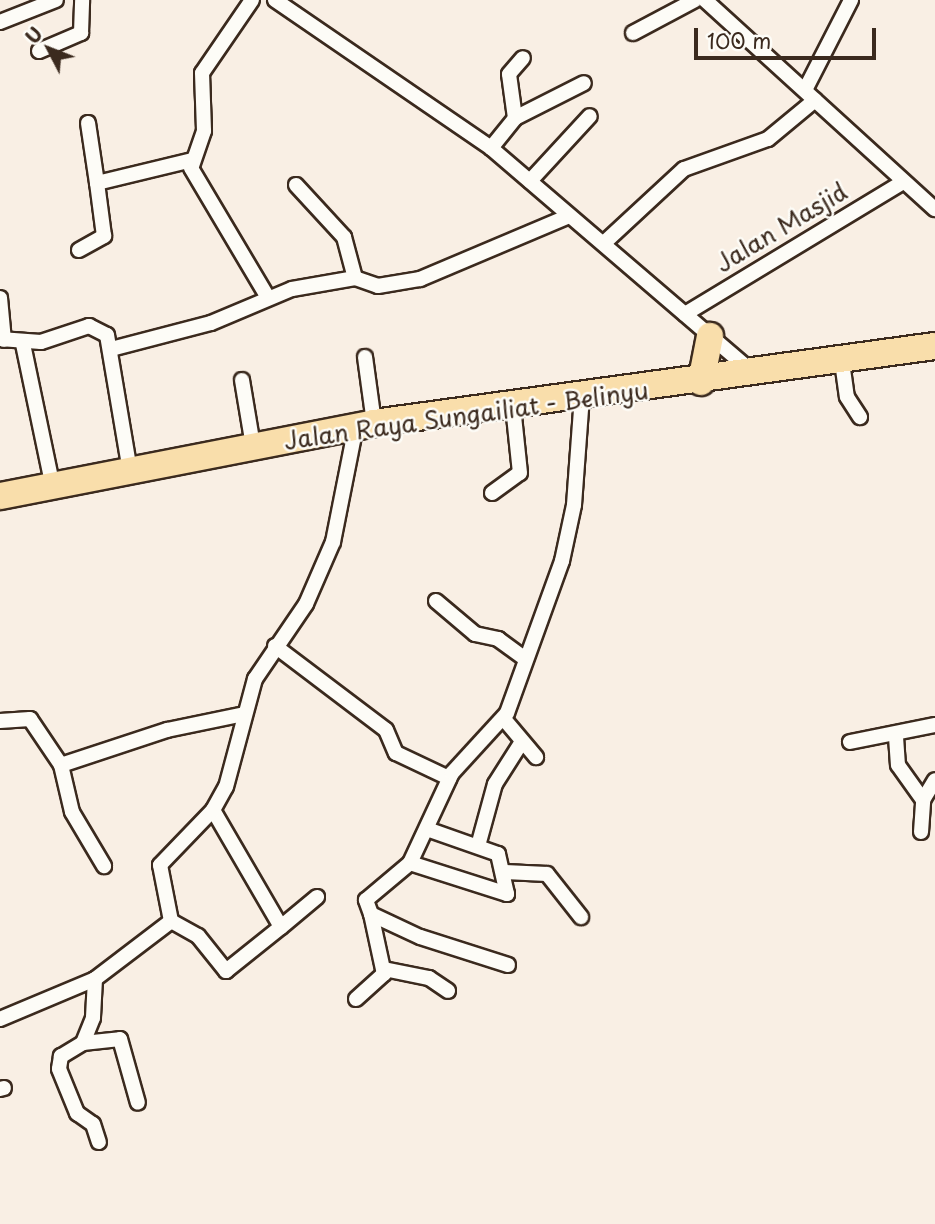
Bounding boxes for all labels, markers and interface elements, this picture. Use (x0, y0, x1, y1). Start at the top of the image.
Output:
north arrow (14, 14, 84, 84)
scale bar (697, 14, 879, 58)
text: U (18, 20, 49, 50)
text: 100 m (707, 24, 771, 56)
street label: Jalan Masjid (710, 176, 852, 278)
street label: Jalan Raya Sungailiat - Belinyu (282, 375, 650, 455)

